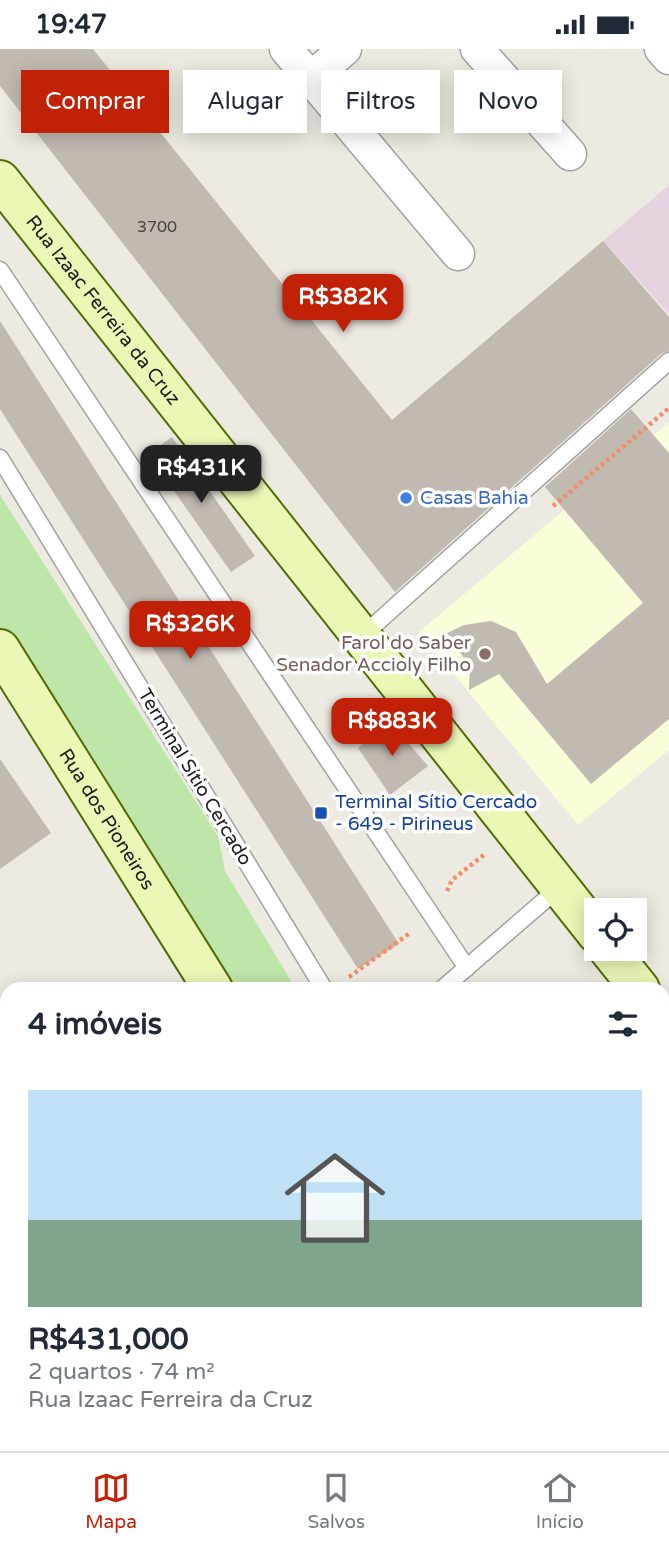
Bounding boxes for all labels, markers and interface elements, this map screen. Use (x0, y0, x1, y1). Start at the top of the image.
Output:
text: 19:47 (35, 9, 107, 40)
chip: Comprar (21, 70, 169, 133)
chip: Alugar (183, 70, 307, 133)
chip: Filtros (321, 70, 440, 133)
chip: Novo (454, 70, 562, 133)
street label: Rua Izaac Ferreira da Cruz (21, 211, 185, 409)
house number: 3700 (137, 217, 177, 237)
pin: R$382K (286, 275, 400, 334)
text: R$382K (298, 283, 388, 311)
pin: R$431K (144, 445, 258, 505)
text: R$431K (156, 454, 246, 482)
place label: Casas Bahia (420, 487, 529, 509)
marker: Casas Bahia (398, 490, 414, 506)
pin: R$326K (133, 601, 247, 661)
text: R$326K (145, 610, 235, 638)
place label: Farol do Saber Senador Accioly Filho (276, 632, 472, 676)
marker: Farol do Saber Senador Accioly Filho (477, 646, 493, 662)
street label: Terminal Sítio Cercado (133, 685, 257, 869)
pin: R$883K (335, 699, 449, 758)
text: R$883K (347, 707, 437, 735)
street label: Rua dos Pioneiros (54, 745, 159, 894)
place label: Terminal Sítio Cercado - 649 - Pirineus (335, 791, 537, 835)
marker: Terminal Sítio Cercado - 649 - Pirineus (313, 805, 329, 821)
map controls (584, 898, 647, 961)
button: locate (584, 898, 647, 961)
icon: filters (604, 1005, 642, 1043)
text: 4 imóveis (28, 1006, 162, 1043)
icon: home (272, 1135, 398, 1261)
text: R$431,000 (28, 1321, 189, 1358)
text: 2 quartos · 74 m² (28, 1358, 215, 1386)
text: Rua Izaac Ferreira da Cruz (28, 1386, 313, 1414)
tab: Mapa (85, 1469, 137, 1533)
tab: Salvos (308, 1469, 365, 1533)
tab: Início (536, 1469, 584, 1533)

